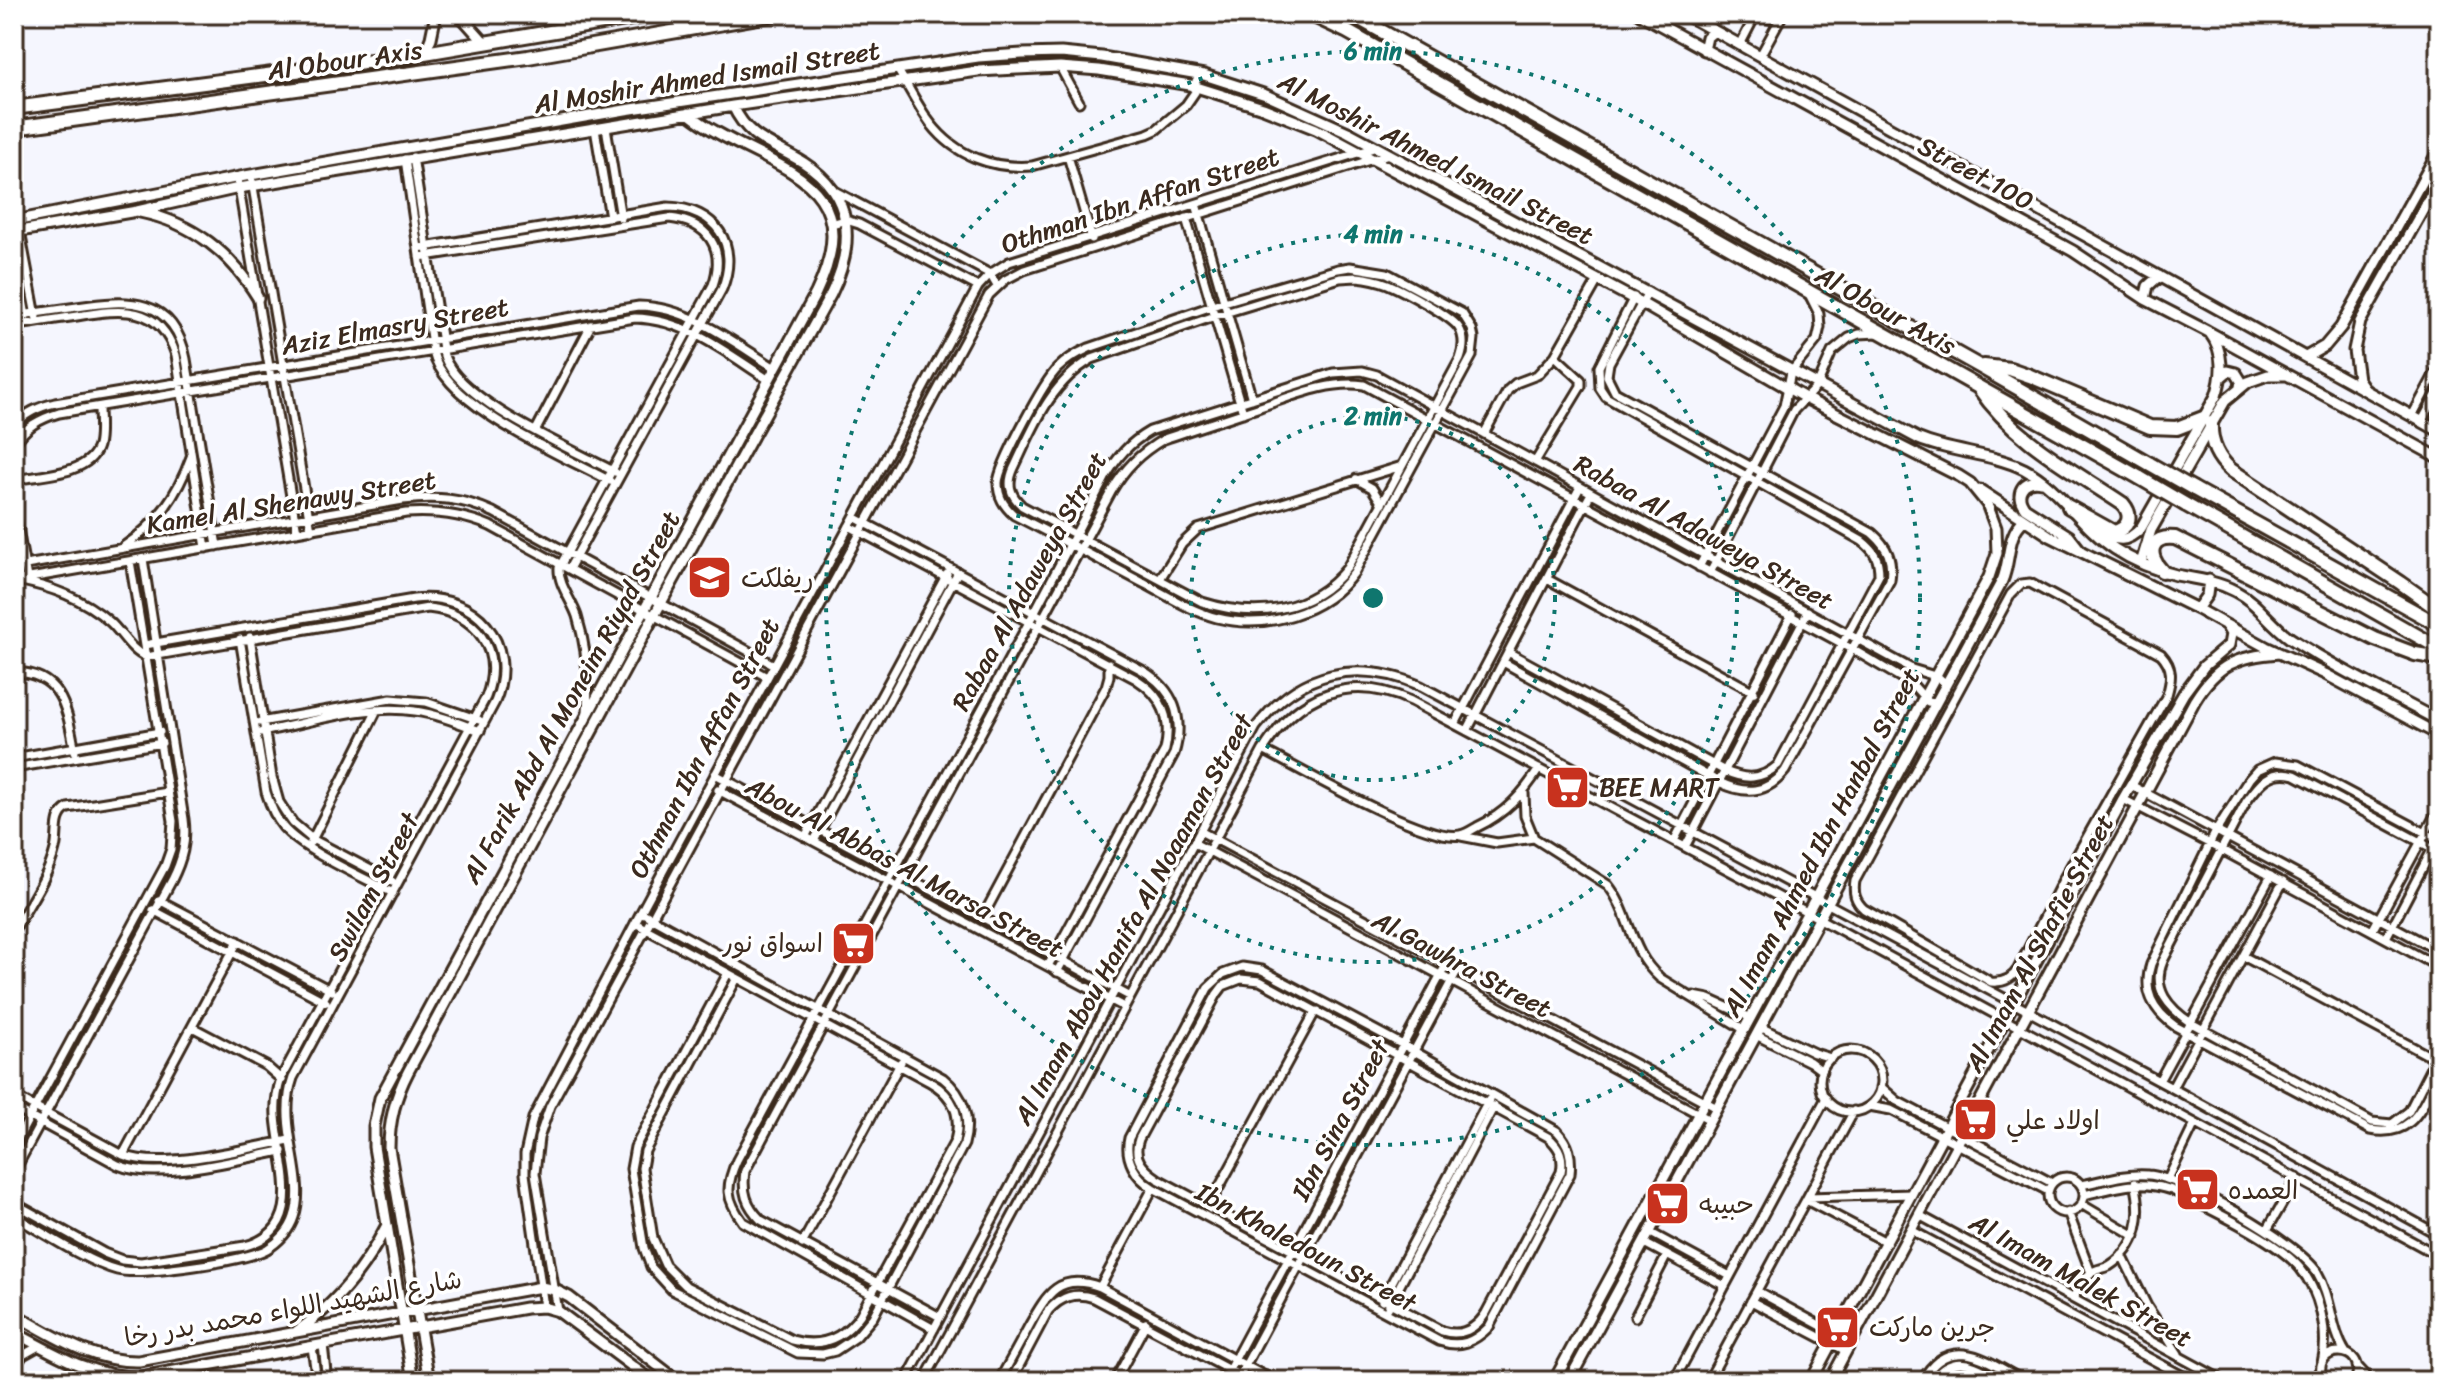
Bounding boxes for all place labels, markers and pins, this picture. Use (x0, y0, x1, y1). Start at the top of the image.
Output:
school or university icon: ريفلكت (686, 554, 734, 602)
place label: ريفلكت (741, 555, 814, 601)
centre of rings (1359, 584, 1387, 612)
supermarket icon: BEE MART (1544, 763, 1592, 811)
place label: BEE MART (1599, 764, 1720, 810)
supermarket icon: اسواق نور (830, 919, 878, 967)
place label: اسواق نور (722, 920, 823, 966)
supermarket icon: اولاد علي (1951, 1096, 1999, 1144)
place label: اولاد علي (2006, 1097, 2100, 1143)
supermarket icon: العمده (2173, 1166, 2221, 1214)
place label: العمده (2228, 1167, 2298, 1213)
supermarket icon: حبيبه (1644, 1180, 1692, 1228)
place label: حبيبه (1699, 1181, 1754, 1227)
supermarket icon: جرين ماركت (1814, 1303, 1862, 1351)
place label: جرين ماركت (1869, 1304, 1995, 1350)

